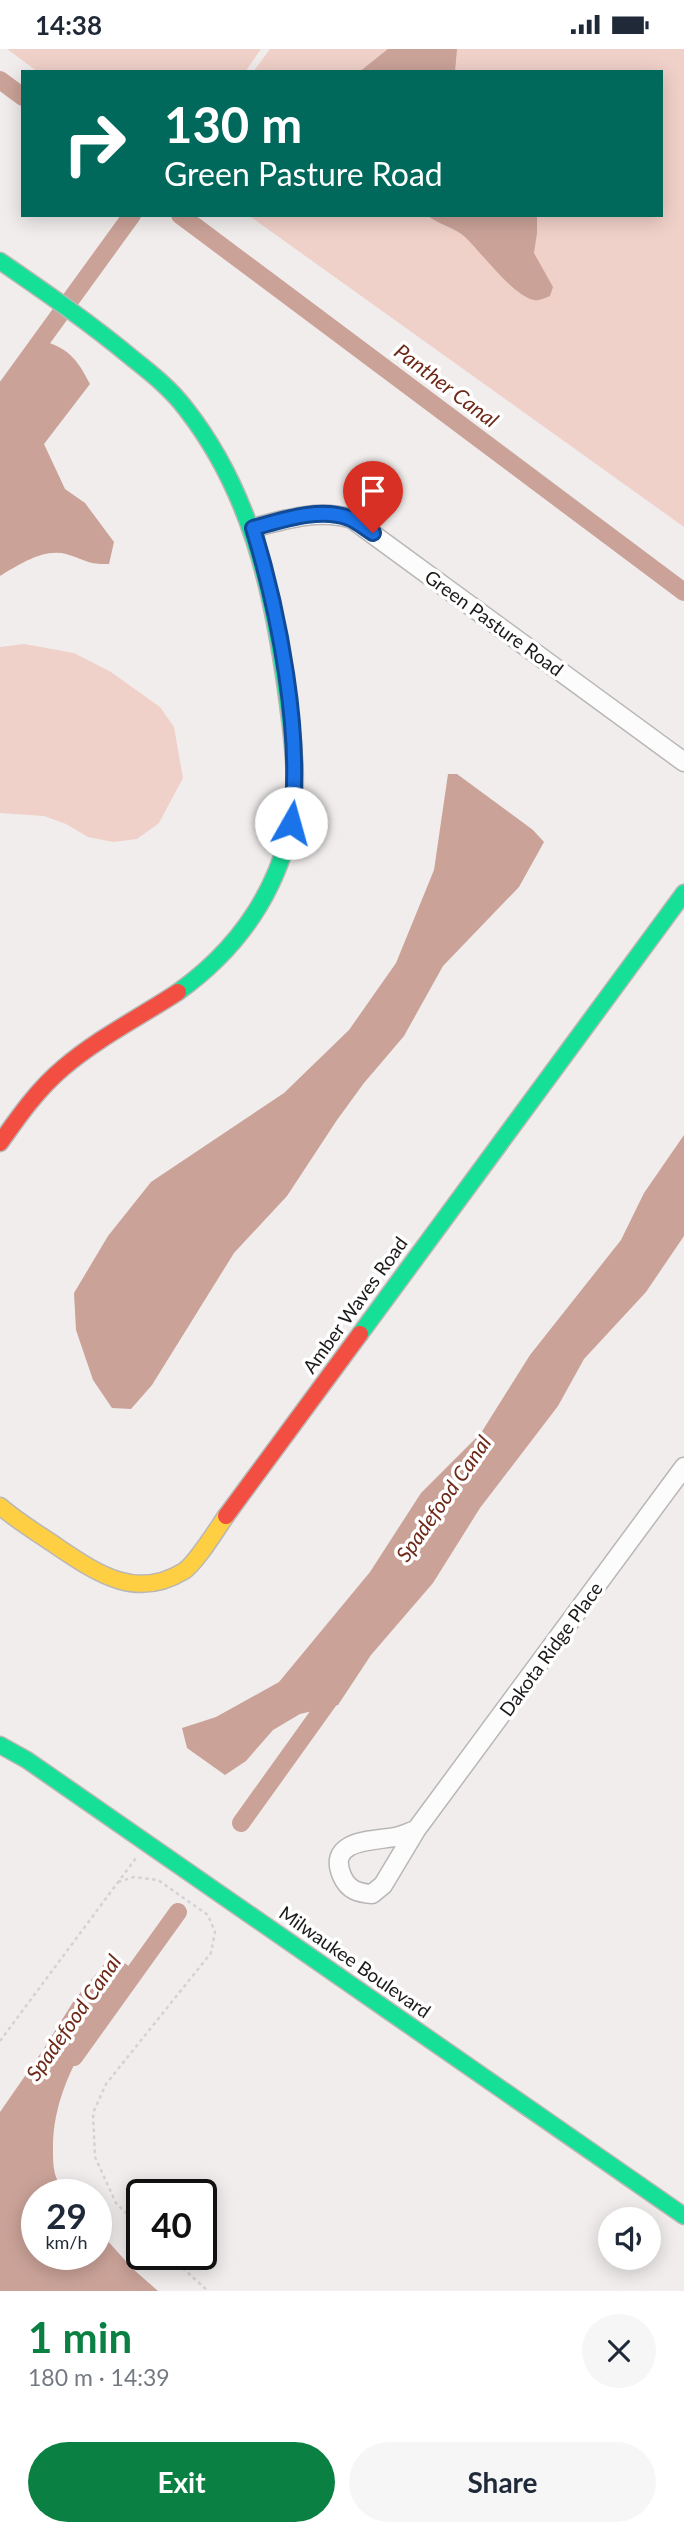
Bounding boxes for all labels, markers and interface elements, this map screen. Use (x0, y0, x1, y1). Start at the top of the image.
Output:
text: 14:38 (35, 9, 102, 41)
text: 130 m (164, 95, 302, 153)
icon: right (49, 98, 140, 189)
text: Green Pasture Road (164, 154, 443, 193)
water label: Panther Canal (390, 338, 504, 432)
pin (343, 461, 403, 533)
icon: arrive (354, 472, 392, 510)
street label: Green Pasture Road (421, 565, 568, 681)
position arrow (254, 786, 328, 860)
street label: Amber Waves Road (297, 1232, 412, 1377)
water label: Spadefood Canal (390, 1430, 496, 1566)
street label: Dakota Ridge Place (494, 1577, 607, 1720)
street label: Milwaukee Boulevard (275, 1901, 435, 2022)
water label: Spadefood Canal (20, 1949, 126, 2085)
speed limit sign: 40 (126, 2179, 217, 2270)
text: 29 (46, 2194, 87, 2236)
map controls (598, 2207, 661, 2270)
button: sound (598, 2207, 661, 2270)
text: km/h (45, 2231, 88, 2253)
text: 1 min (28, 2312, 132, 2362)
button: close (582, 2314, 656, 2388)
text: 180 m · 14:39 (28, 2363, 170, 2391)
button: Exit (28, 2442, 335, 2522)
button: Share (349, 2442, 656, 2522)

